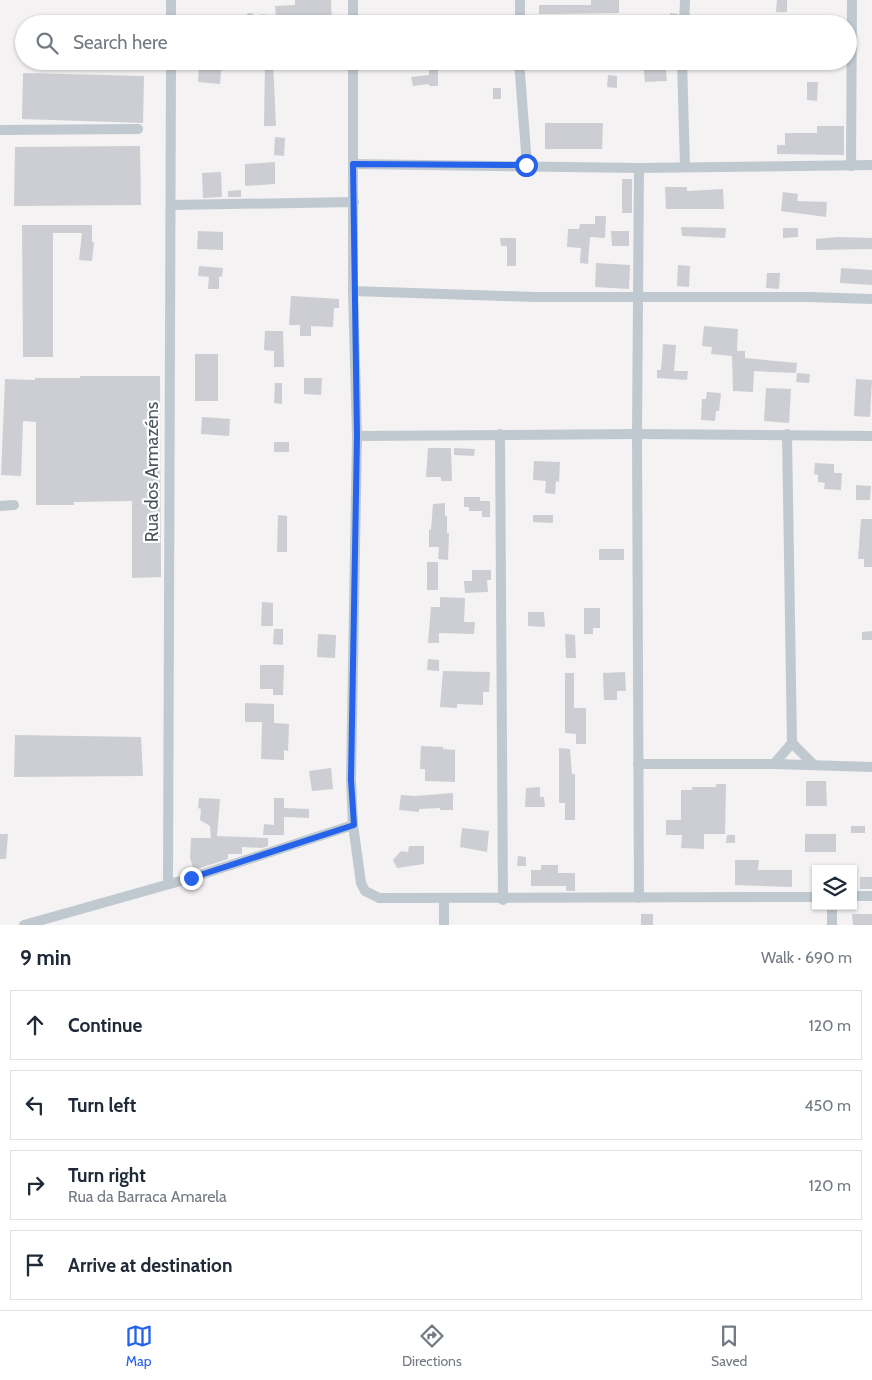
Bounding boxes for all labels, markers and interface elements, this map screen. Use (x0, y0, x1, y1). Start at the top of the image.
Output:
search box (15, 15, 857, 70)
icon: search (33, 29, 61, 57)
text: Search here (73, 31, 167, 54)
route start (515, 154, 538, 177)
street label: Rua dos Armazéns (141, 402, 163, 542)
map controls (812, 865, 857, 910)
button: layers (812, 865, 857, 910)
route end (180, 867, 203, 890)
text: 9 min (20, 945, 71, 970)
text: Walk · 690 m (761, 948, 852, 967)
icon: ahead (21, 1011, 49, 1039)
text: Continue (68, 1014, 142, 1037)
text: 120 m (809, 1016, 851, 1035)
icon: left (21, 1091, 49, 1119)
text: Turn left (68, 1094, 136, 1117)
text: 450 m (804, 1096, 851, 1115)
text: Turn right (68, 1164, 146, 1187)
icon: right (21, 1171, 49, 1199)
text: 120 m (809, 1176, 851, 1195)
text: Rua da Barraca Amarela (68, 1187, 227, 1206)
icon: arrive (21, 1251, 49, 1279)
text: Arrive at destination (68, 1254, 232, 1277)
tab: Map (125, 1322, 153, 1370)
tab: Directions (402, 1322, 462, 1370)
tab: Saved (711, 1322, 747, 1370)

